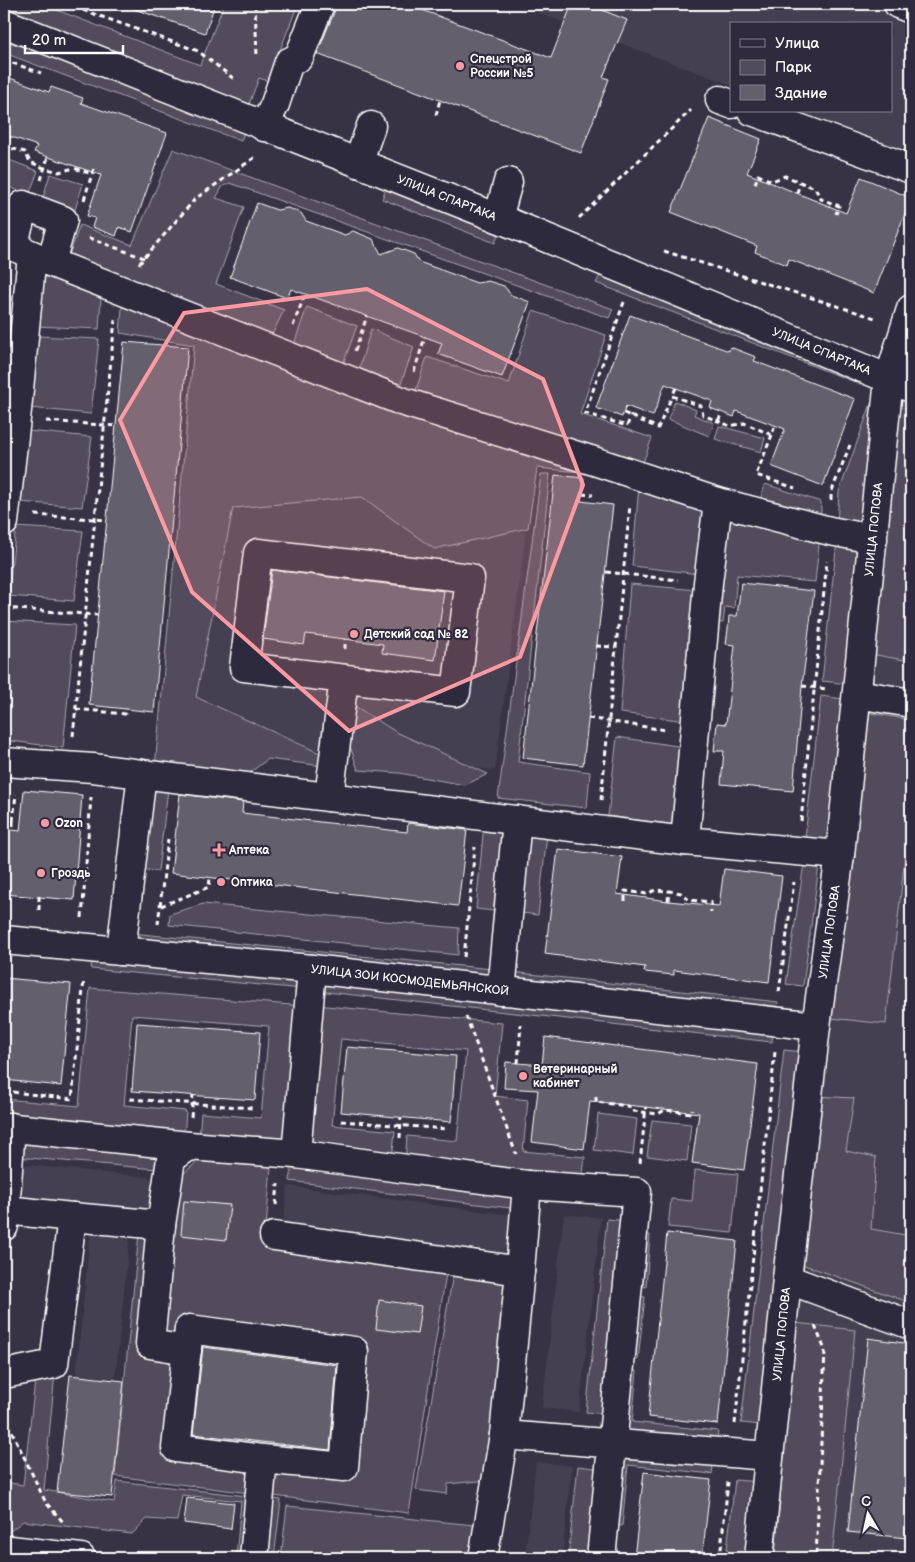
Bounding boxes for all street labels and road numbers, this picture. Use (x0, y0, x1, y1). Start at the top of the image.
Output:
street label: УЛИЦА СПАРТАКА (395, 172, 499, 225)
street label: УЛИЦА СПАРТАКА (770, 325, 874, 379)
street label: УЛИЦА ПОПОВА (862, 481, 886, 577)
street label: УЛИЦА ПОПОВА (816, 884, 844, 980)
street label: УЛИЦА ЗОИ КОСМОДЕМЬЯНСКОЙ (310, 962, 510, 999)
street label: УЛИЦА ПОПОВА (770, 1286, 794, 1382)

